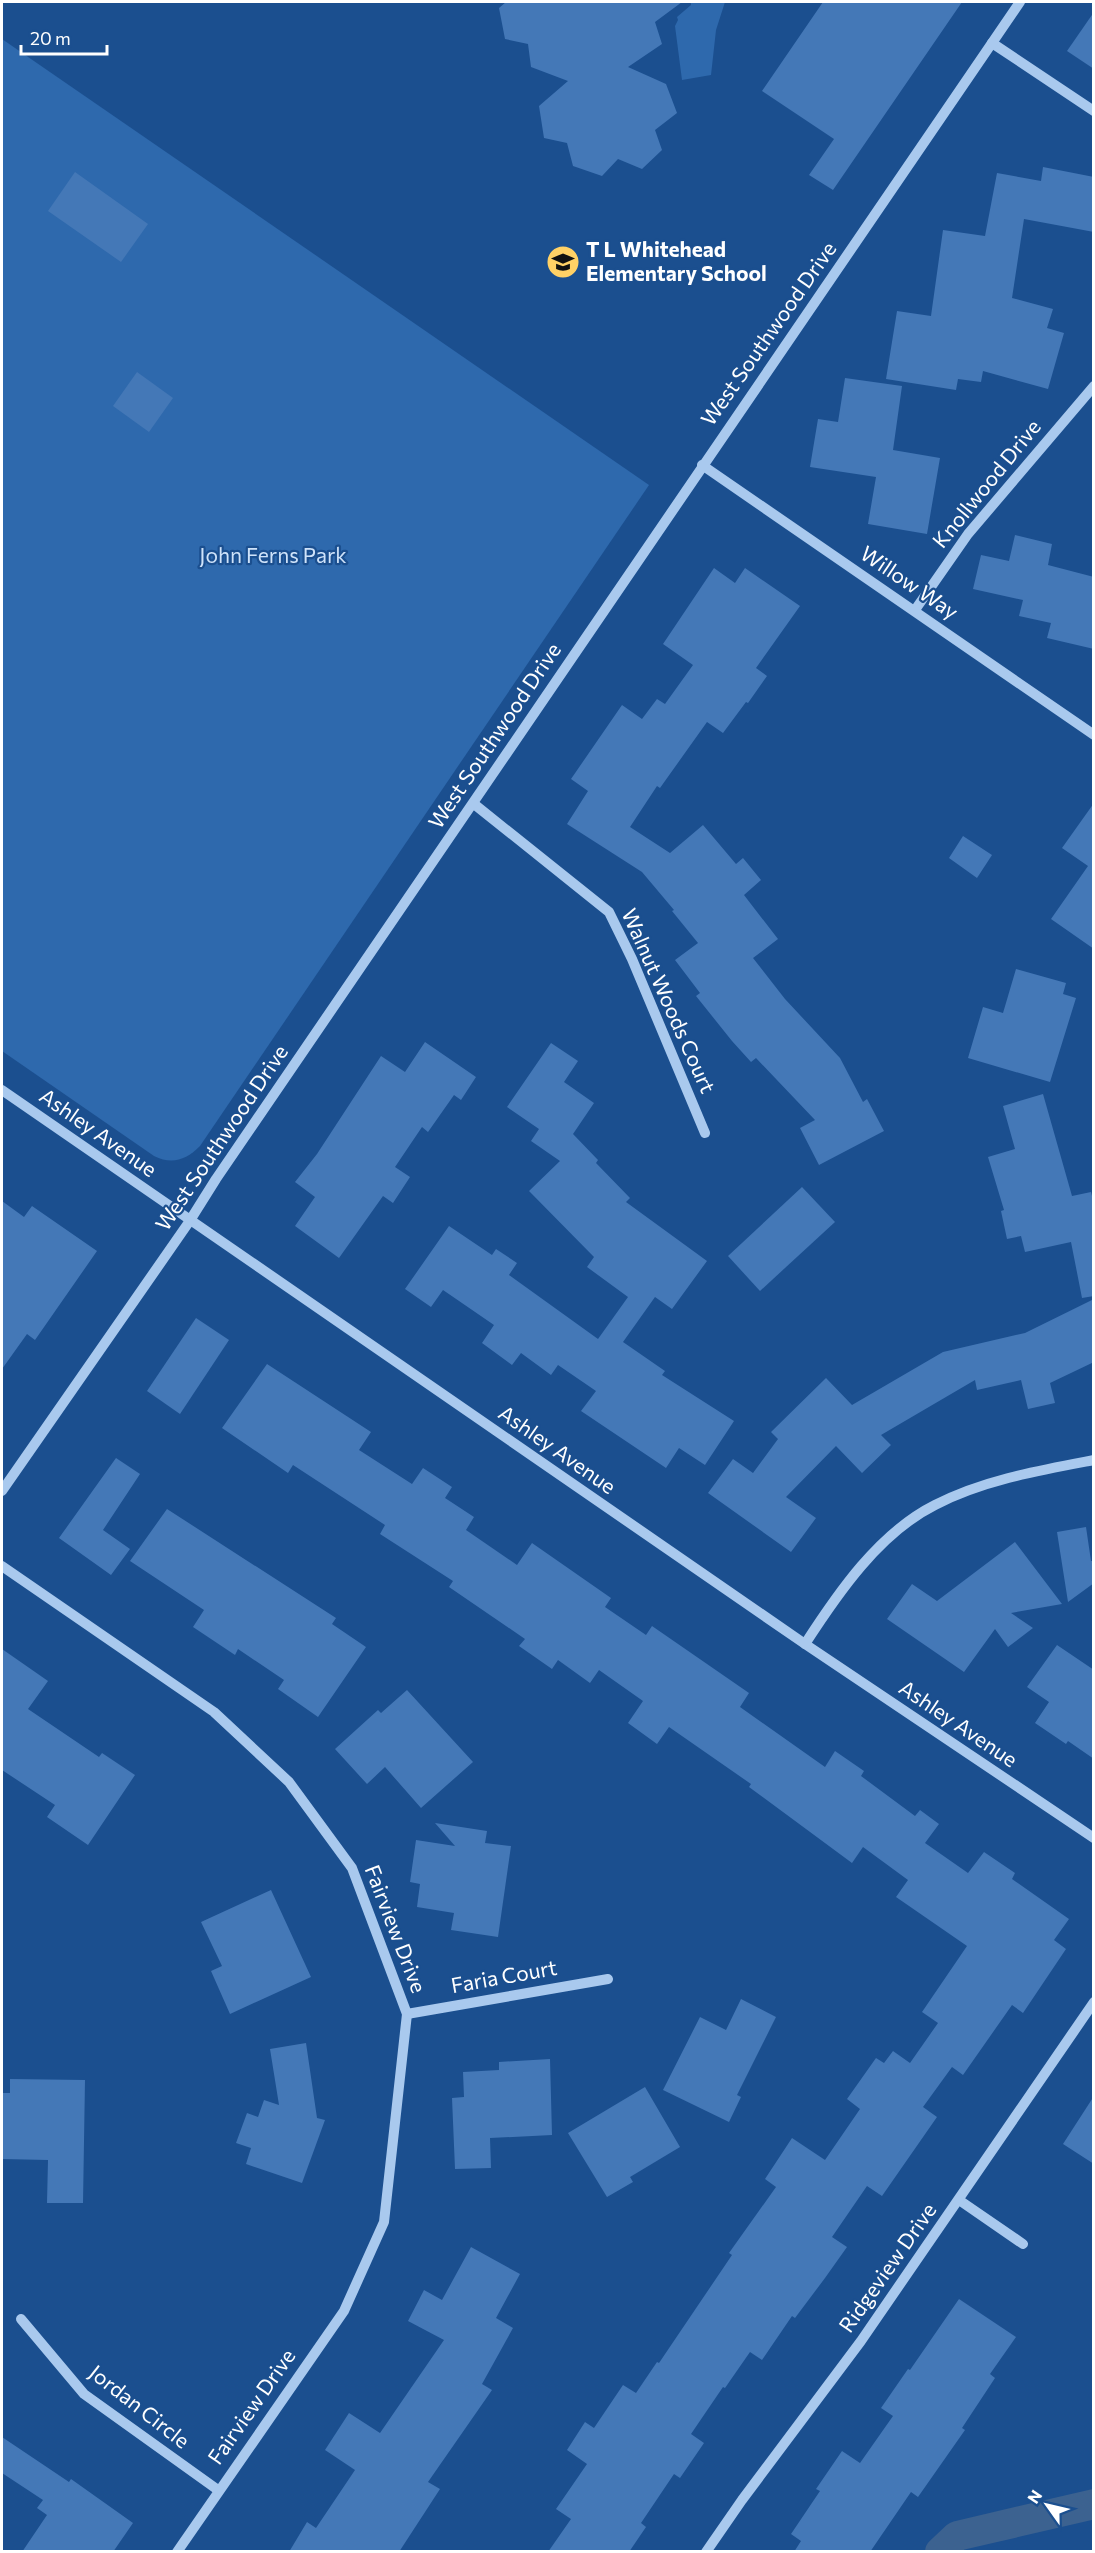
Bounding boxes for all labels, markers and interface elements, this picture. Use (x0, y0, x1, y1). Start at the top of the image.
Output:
scale bar (21, 18, 106, 56)
text: 20 m (30, 27, 71, 49)
place label: T L Whitehead Elementary School (586, 236, 767, 285)
street label: West Southwood Drive (695, 236, 841, 430)
school or university icon: T L Whitehead Elementary School (545, 244, 581, 280)
street label: Knollwood Drive (926, 414, 1045, 552)
street label: Willow Way (856, 540, 964, 624)
park label: John Ferns Park (199, 542, 347, 567)
street label: West Southwood Drive (422, 638, 565, 833)
street label: Walnut Woods Court (617, 904, 721, 1097)
street label: West Southwood Drive (149, 1040, 292, 1235)
street label: Ashley Avenue (36, 1082, 162, 1181)
street label: Ashley Avenue (495, 1399, 621, 1498)
street label: Ashley Avenue (895, 1674, 1023, 1771)
street label: Fairview Drive (361, 1861, 432, 1996)
street label: Faria Court (449, 1954, 559, 1997)
street label: Ridgeview Drive (833, 2198, 941, 2337)
street label: Fairview Drive (202, 2344, 300, 2469)
street label: Jordan Circle (85, 2359, 195, 2453)
north arrow (1017, 2475, 1077, 2535)
text: N (1023, 2486, 1045, 2507)

